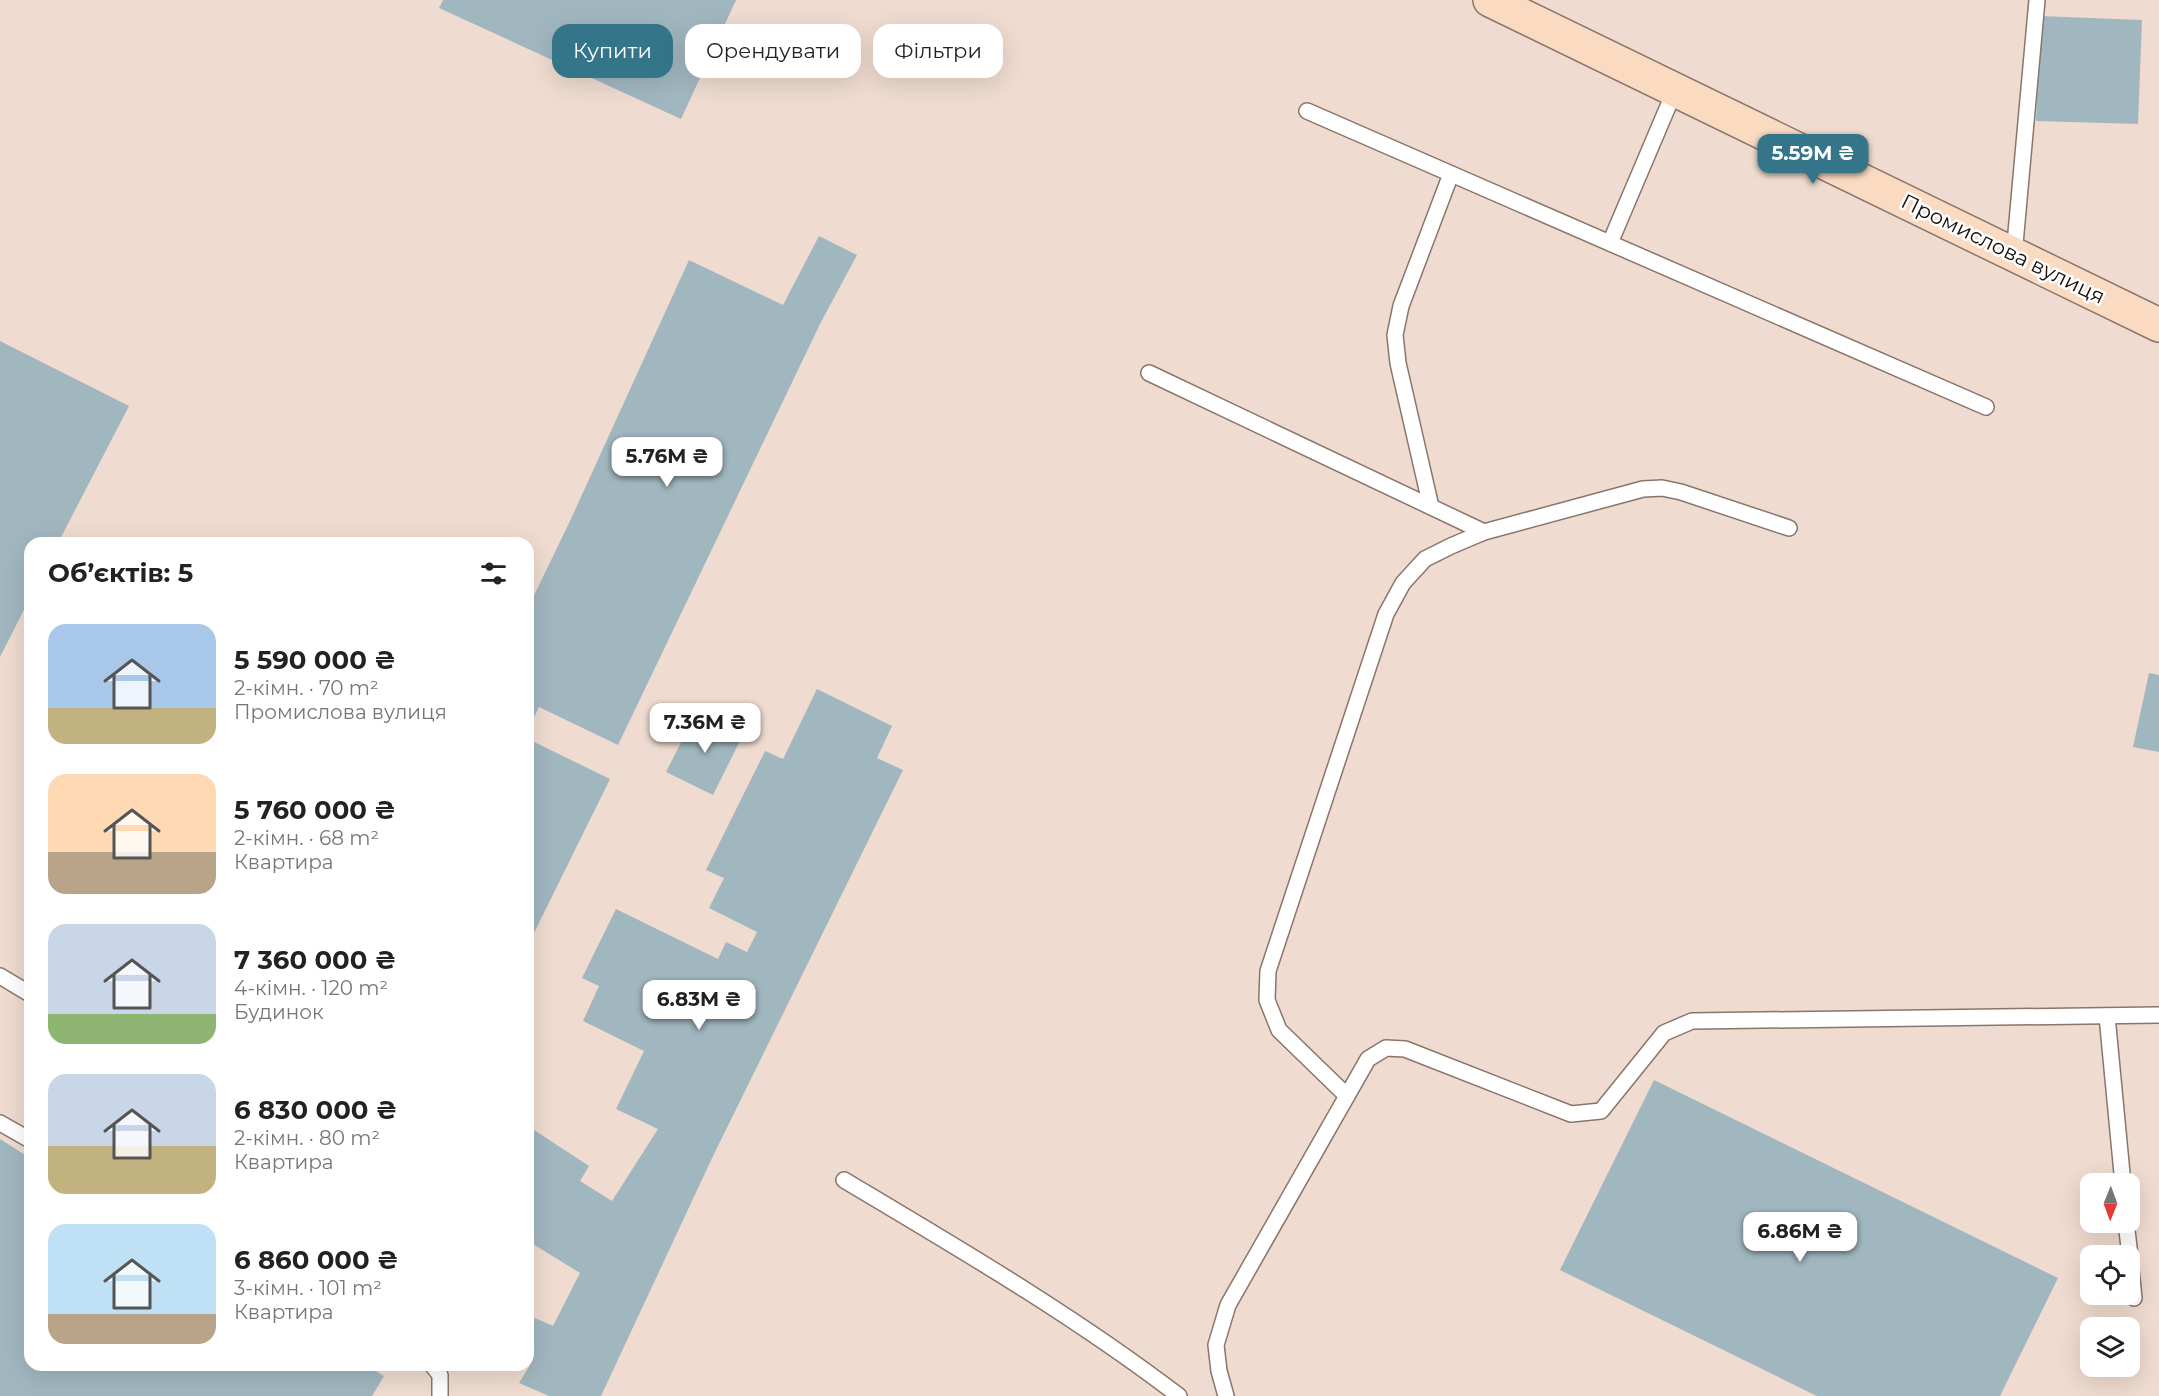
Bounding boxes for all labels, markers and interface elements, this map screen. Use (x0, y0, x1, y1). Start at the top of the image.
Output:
chip: Купити (552, 24, 673, 78)
chip: Орендувати (685, 24, 861, 78)
chip: Фільтри (873, 24, 1003, 78)
pin: 5.59M ₴ (1758, 134, 1868, 185)
text: 5.59M ₴ (1771, 141, 1855, 165)
street label: Промислова вулиця (1897, 188, 2109, 309)
pin: 5.76M ₴ (612, 437, 722, 488)
text: 5.76M ₴ (626, 444, 708, 468)
text: Об’єктів: 5 (48, 557, 193, 589)
icon: filters (477, 557, 510, 590)
text: 5 590 000 ₴ (234, 644, 396, 676)
icon: home (96, 648, 168, 720)
text: 2-кімн. · 70 m² (234, 676, 379, 700)
text: Промислова вулиця (234, 700, 447, 724)
pin: 7.36M ₴ (650, 703, 760, 754)
text: 7.36M ₴ (664, 710, 746, 734)
text: 5 760 000 ₴ (234, 794, 396, 826)
icon: home (96, 798, 168, 870)
text: 2-кімн. · 68 m² (234, 826, 379, 850)
text: Квартира (234, 850, 334, 874)
text: 7 360 000 ₴ (234, 944, 396, 976)
icon: home (96, 948, 168, 1020)
text: 4-кімн. · 120 m² (234, 976, 388, 1000)
pin: 6.83M ₴ (644, 980, 754, 1031)
text: 6.83M ₴ (657, 987, 741, 1011)
text: Будинок (234, 1000, 324, 1024)
text: 6 830 000 ₴ (234, 1094, 397, 1126)
icon: home (96, 1098, 168, 1170)
text: 2-кімн. · 80 m² (234, 1126, 380, 1150)
text: Квартира (234, 1150, 334, 1174)
north arrow (2080, 1173, 2140, 1233)
map controls (2080, 1173, 2140, 1377)
pin: 6.86M ₴ (1745, 1212, 1855, 1263)
text: 6.86M ₴ (1757, 1219, 1843, 1243)
text: 6 860 000 ₴ (234, 1244, 398, 1276)
button: locate (2080, 1245, 2140, 1305)
icon: home (96, 1248, 168, 1320)
text: 3-кімн. · 101 m² (234, 1276, 382, 1300)
text: Квартира (234, 1300, 334, 1324)
button: layers (2080, 1317, 2140, 1377)

